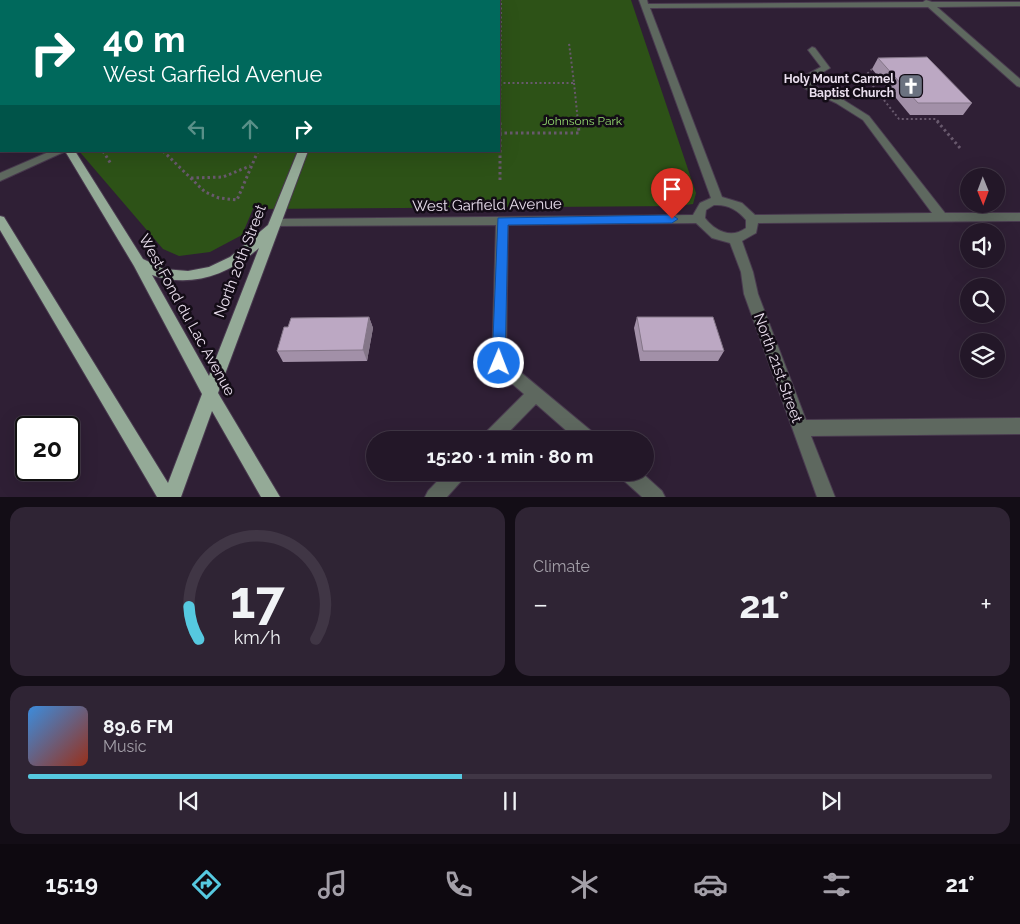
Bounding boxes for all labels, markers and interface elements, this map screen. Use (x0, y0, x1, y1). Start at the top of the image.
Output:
text: 40 m (103, 19, 185, 60)
icon: right (20, 20, 85, 85)
text: West Garfield Avenue (103, 61, 322, 87)
place label: Holy Mount Carmel Baptist Church (784, 72, 894, 100)
church icon: Holy Mount Carmel Baptist Church (898, 73, 924, 99)
park label: Johnsons Park (542, 114, 623, 128)
icon: left (183, 115, 211, 143)
icon: ahead (236, 115, 264, 143)
icon: right (289, 115, 317, 143)
pin (651, 168, 693, 219)
north arrow (960, 168, 1005, 212)
map controls (960, 168, 1005, 378)
icon: arrive (658, 175, 686, 203)
street label: West Garfield Avenue (412, 195, 562, 215)
street label: North 20th Street (210, 202, 270, 320)
button: sound (960, 223, 1005, 268)
street label: West Fond du Lac Avenue (135, 231, 239, 399)
button: search (960, 278, 1005, 323)
street label: North 21st Street (750, 311, 806, 425)
button: layers (960, 333, 1005, 378)
position arrow (472, 336, 524, 388)
speed limit sign: 20 (15, 416, 80, 481)
text: 15:20 · 1 min · 80 m (426, 445, 594, 467)
text: Climate (533, 557, 590, 576)
text: 17 (230, 569, 286, 630)
text: 21° (739, 582, 789, 627)
text: − (533, 588, 548, 621)
text: + (980, 588, 992, 621)
text: km/h (234, 627, 281, 648)
text: 89.6 FM (103, 715, 173, 737)
text: Music (103, 737, 147, 756)
icon: previous (175, 787, 203, 815)
icon: pause (496, 787, 524, 815)
icon: next (817, 787, 845, 815)
icon: directions (189, 867, 224, 902)
icon: music (315, 867, 350, 902)
icon: phone (441, 867, 476, 902)
icon: climate (567, 867, 602, 902)
icon: car (693, 867, 728, 902)
icon: filters (819, 867, 854, 902)
text: 15:19 (46, 871, 98, 897)
text: 21° (945, 871, 974, 897)

